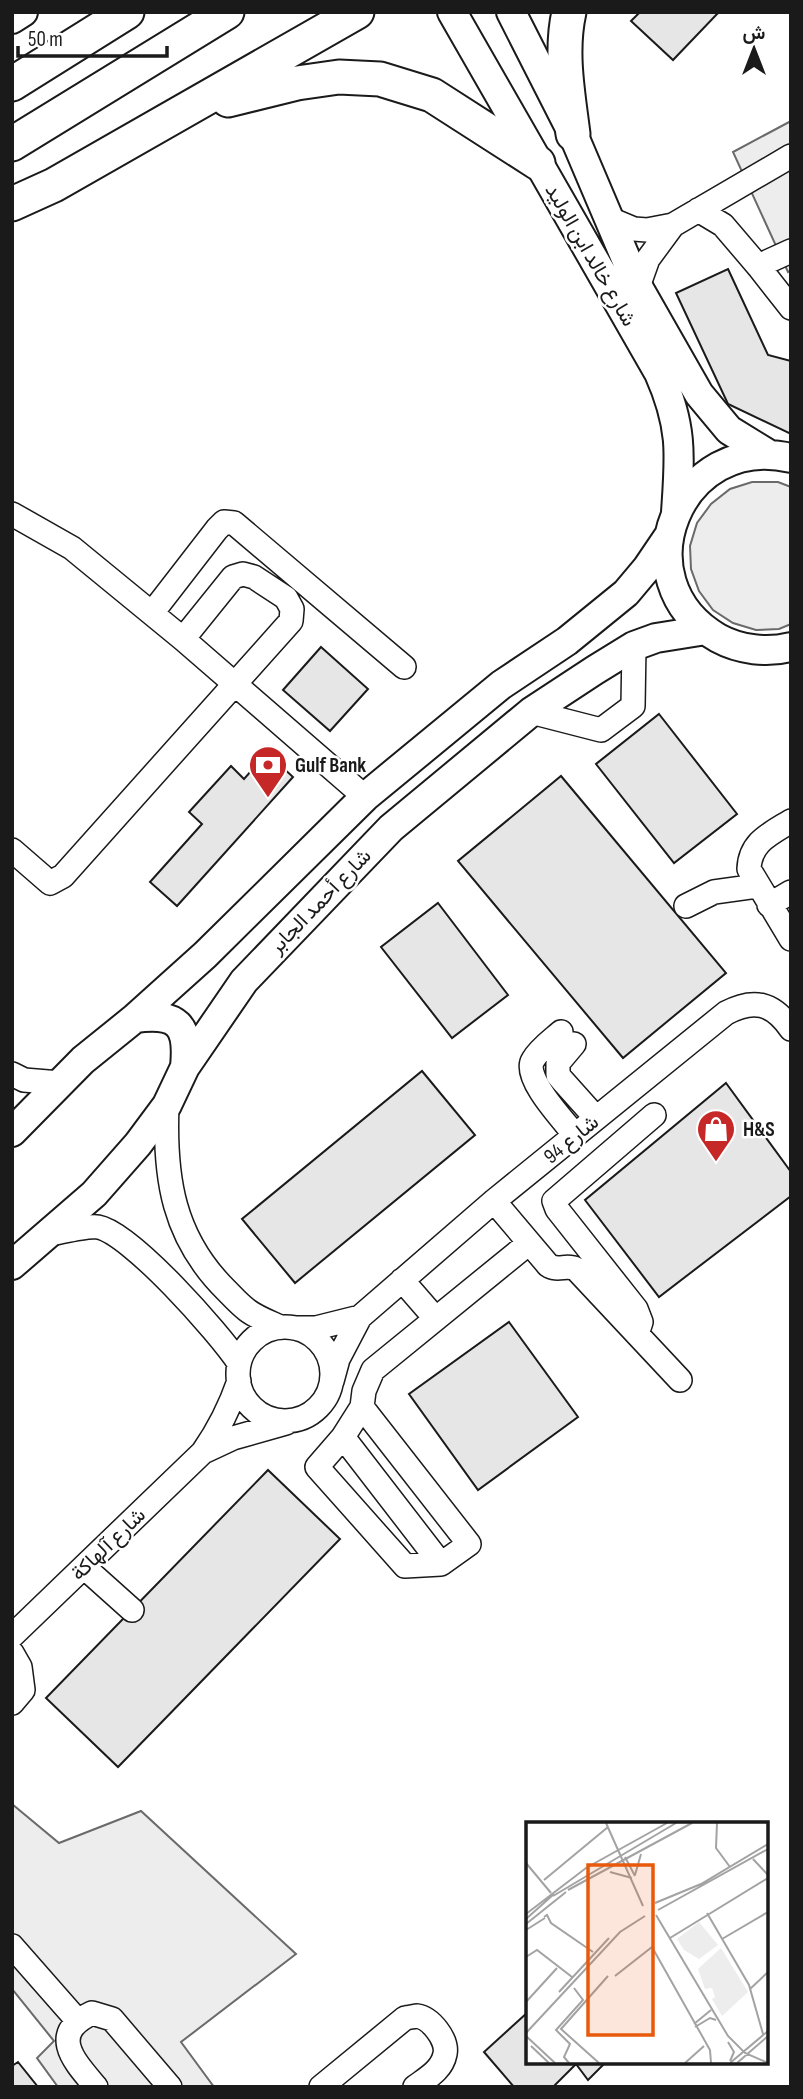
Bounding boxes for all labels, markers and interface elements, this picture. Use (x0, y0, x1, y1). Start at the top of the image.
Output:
scale bar (18, 14, 166, 58)
north arrow (719, 14, 789, 84)
text: ش (743, 22, 766, 45)
text: 50 m (28, 27, 63, 52)
street label: شارع خالد ابن الوليد (539, 180, 641, 331)
bank icon: Gulf Bank (247, 744, 289, 799)
place label: Gulf Bank (295, 753, 366, 778)
street label: شارع أحمد الجابر (263, 844, 377, 960)
shop icon: H&S (695, 1108, 737, 1163)
street label: شارع 94 (539, 1110, 605, 1170)
place label: H&S (743, 1117, 775, 1142)
street label: شارع آلهاكة (66, 1503, 152, 1587)
inset map (526, 1822, 768, 2064)

